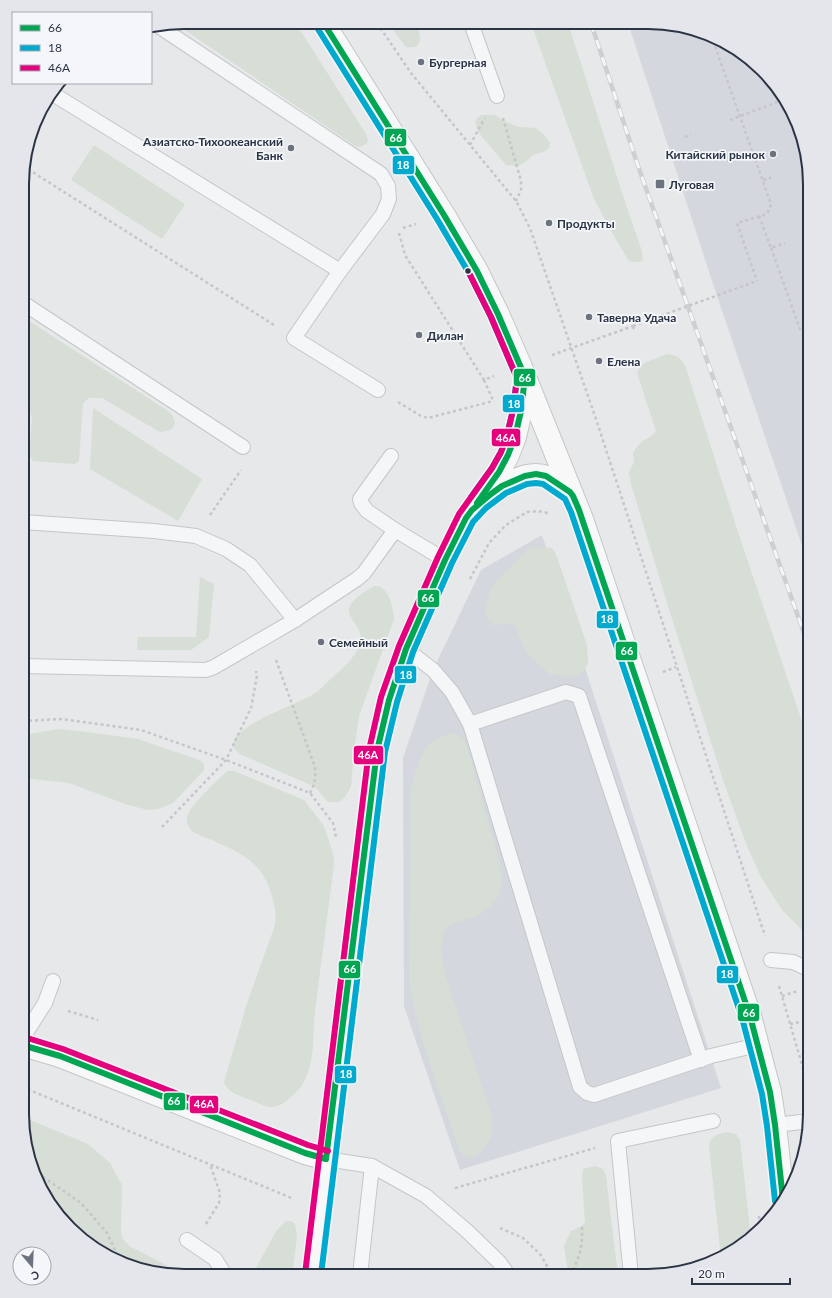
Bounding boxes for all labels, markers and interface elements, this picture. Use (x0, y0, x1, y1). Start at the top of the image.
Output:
legend (12, 12, 152, 84)
text: 66 (48, 20, 62, 35)
text: 18 (48, 40, 62, 55)
place label: Бургерная (429, 55, 487, 70)
marker: Бургерная (416, 57, 426, 67)
text: 46А (48, 60, 71, 75)
line badge: 66 (384, 128, 407, 147)
text: 66 (390, 131, 403, 144)
place label: Азиатско-Тихоокеанский Банк (142, 134, 283, 163)
marker: Азиатско-Тихоокеанский Банк (286, 143, 296, 153)
place label: Китайский рынок (665, 147, 765, 162)
marker: Китайский рынок (768, 149, 778, 159)
line badge: 18 (392, 155, 415, 175)
text: 18 (397, 158, 409, 171)
place label: Луговая (668, 177, 714, 192)
marker: Луговая (654, 178, 666, 190)
place label: Продукты (557, 216, 615, 231)
marker: Продукты (544, 218, 554, 228)
unlabelled marker (463, 266, 473, 276)
place label: Таверна Удача (597, 310, 676, 325)
marker: Таверна Удача (584, 312, 594, 322)
place label: Дилан (427, 328, 464, 343)
marker: Дилан (414, 330, 424, 340)
place label: Елена (607, 354, 640, 369)
marker: Елена (594, 356, 604, 366)
line badge: 66 (513, 368, 536, 387)
text: 66 (519, 371, 532, 384)
line badge: 18 (502, 394, 525, 413)
text: 18 (508, 397, 520, 410)
line badge: 46А (491, 428, 521, 447)
text: 46А (496, 431, 517, 444)
line badge: 66 (417, 589, 440, 608)
text: 66 (422, 591, 435, 604)
line badge: 18 (596, 610, 619, 629)
text: 18 (601, 612, 613, 625)
place label: Семейный (329, 635, 388, 650)
marker: Семейный (316, 637, 326, 647)
line badge: 66 (615, 641, 638, 661)
text: 66 (621, 644, 634, 657)
line badge: 18 (394, 665, 417, 684)
text: 18 (400, 668, 412, 681)
line badge: 46А (353, 745, 384, 765)
text: 46А (358, 748, 379, 761)
line badge: 66 (338, 960, 361, 979)
text: 66 (344, 962, 357, 975)
line badge: 18 (716, 965, 739, 984)
text: 18 (721, 967, 733, 980)
line badge: 66 (737, 1003, 760, 1022)
text: 66 (743, 1006, 756, 1019)
line badge: 18 (334, 1065, 357, 1084)
text: 18 (340, 1067, 352, 1080)
line badge: 66 (163, 1092, 186, 1111)
text: 66 (168, 1094, 181, 1107)
line badge: 46А (189, 1095, 219, 1114)
text: 46А (194, 1097, 215, 1110)
north arrow (12, 1246, 52, 1286)
scale bar (692, 1260, 790, 1286)
text: 20 m (698, 1266, 725, 1281)
text: С (29, 1269, 41, 1283)

